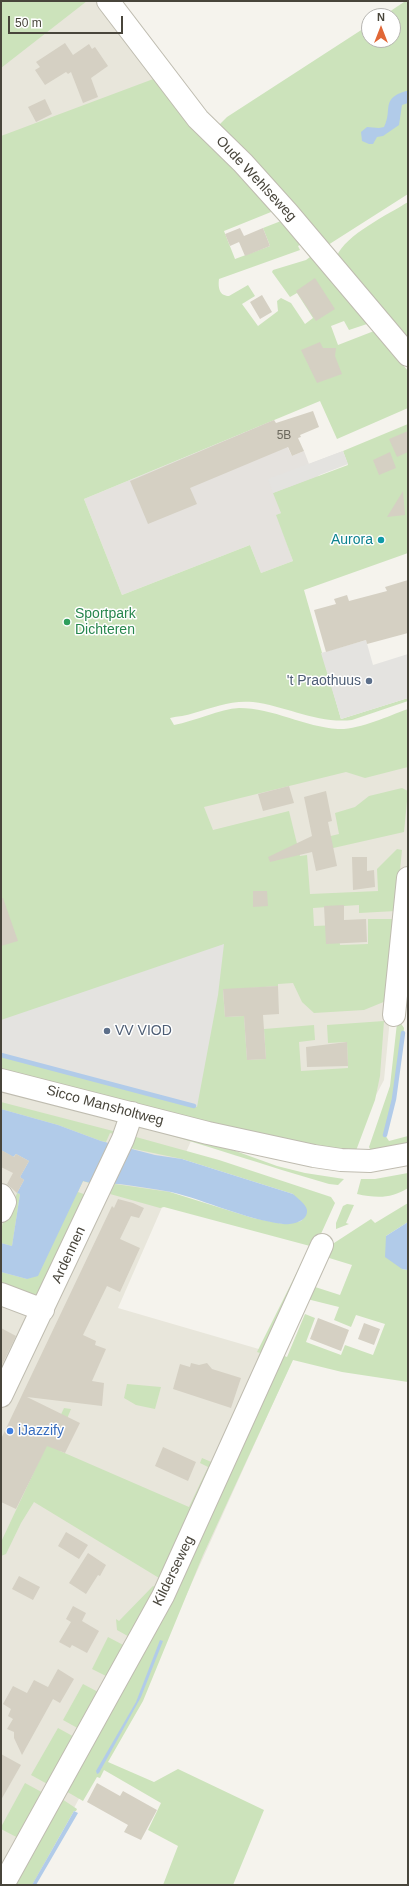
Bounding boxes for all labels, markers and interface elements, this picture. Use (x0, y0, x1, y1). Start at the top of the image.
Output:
scale bar (10, 8, 125, 34)
north arrow (361, 8, 401, 48)
text: N (377, 11, 385, 23)
text: 50 m (15, 16, 42, 30)
street label: Oude Wehlseweg (212, 133, 300, 225)
house number: 5B (277, 429, 291, 443)
place label: Aurora (331, 532, 373, 548)
marker: Aurora (376, 535, 386, 545)
place label: Sportpark Dichteren (75, 606, 136, 638)
marker: Sportpark Dichteren (62, 617, 72, 627)
place label: 't Praothuus (287, 673, 361, 689)
marker: 't Praothuus (364, 676, 374, 686)
place label: VV VIOD (115, 1023, 172, 1039)
marker: VV VIOD (102, 1026, 112, 1036)
street label: Sicco Mansholtweg (45, 1082, 165, 1130)
street label: Ardennen (49, 1224, 89, 1286)
place label: iJazzify (18, 1423, 64, 1439)
marker: iJazzify (5, 1426, 15, 1436)
street label: Kilderseweg (150, 1533, 198, 1609)

